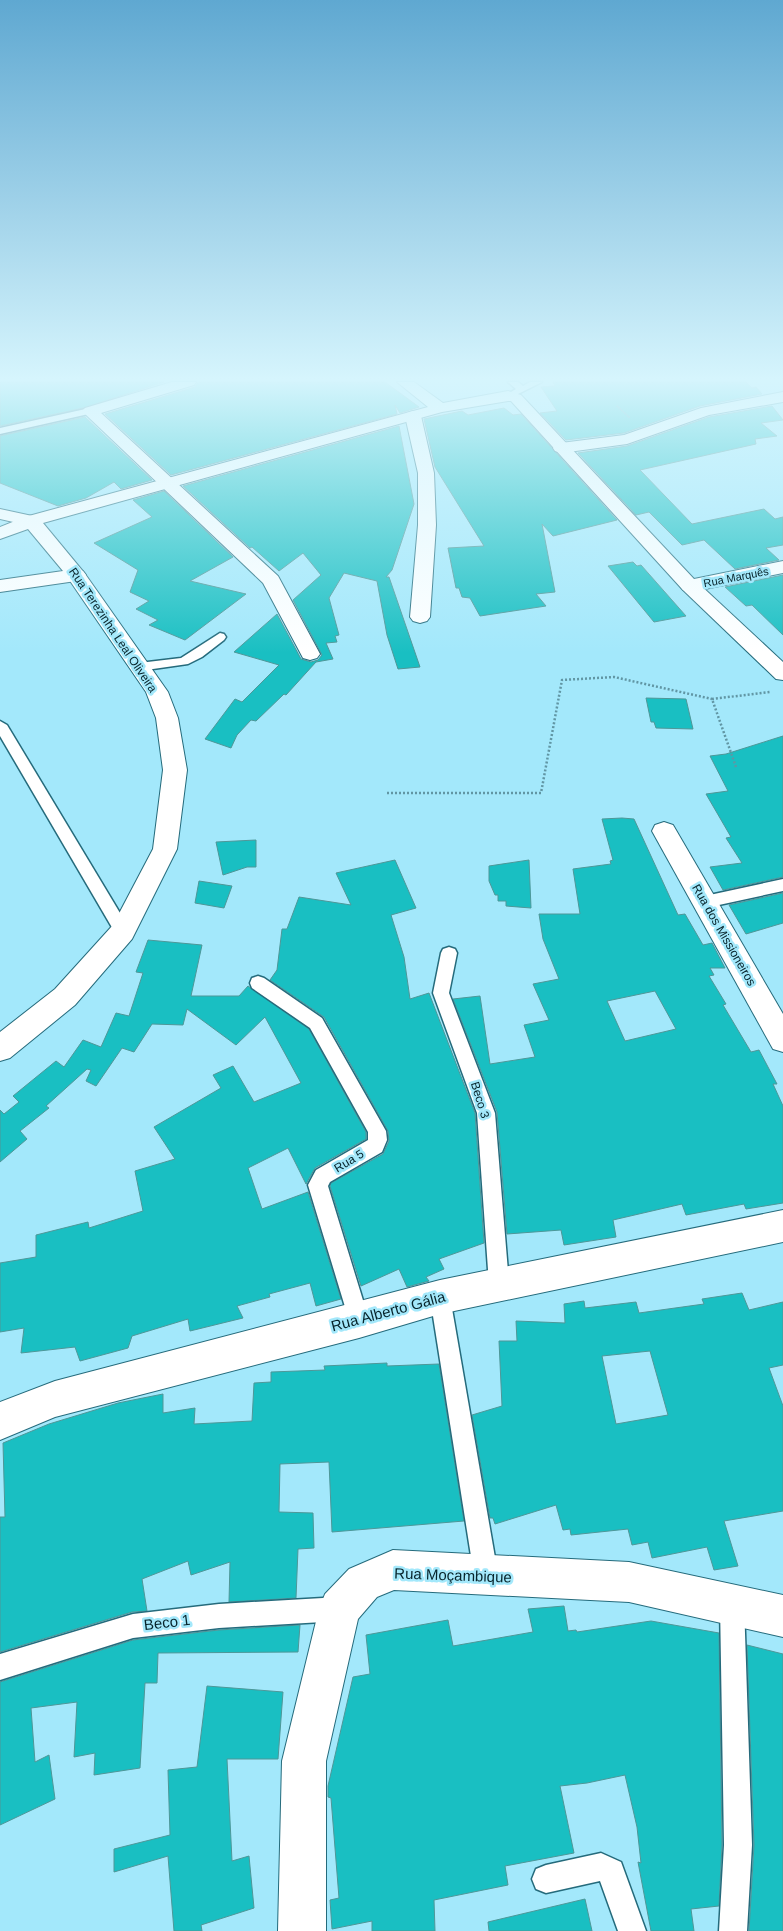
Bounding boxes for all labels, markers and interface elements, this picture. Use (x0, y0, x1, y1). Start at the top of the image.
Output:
street label: Rua Terezinha Leal Oliveira (66, 565, 160, 695)
street label: Rua Marquês (702, 565, 770, 589)
street label: Rua dos Missioneiros (689, 882, 759, 988)
street label: Beco 3 (468, 1080, 492, 1120)
street label: Rua 5 (332, 1147, 367, 1175)
street label: Rua Alberto Gália (329, 1287, 448, 1334)
street label: Rua Moçambique (394, 1564, 512, 1586)
street label: Beco 1 (143, 1611, 191, 1633)

